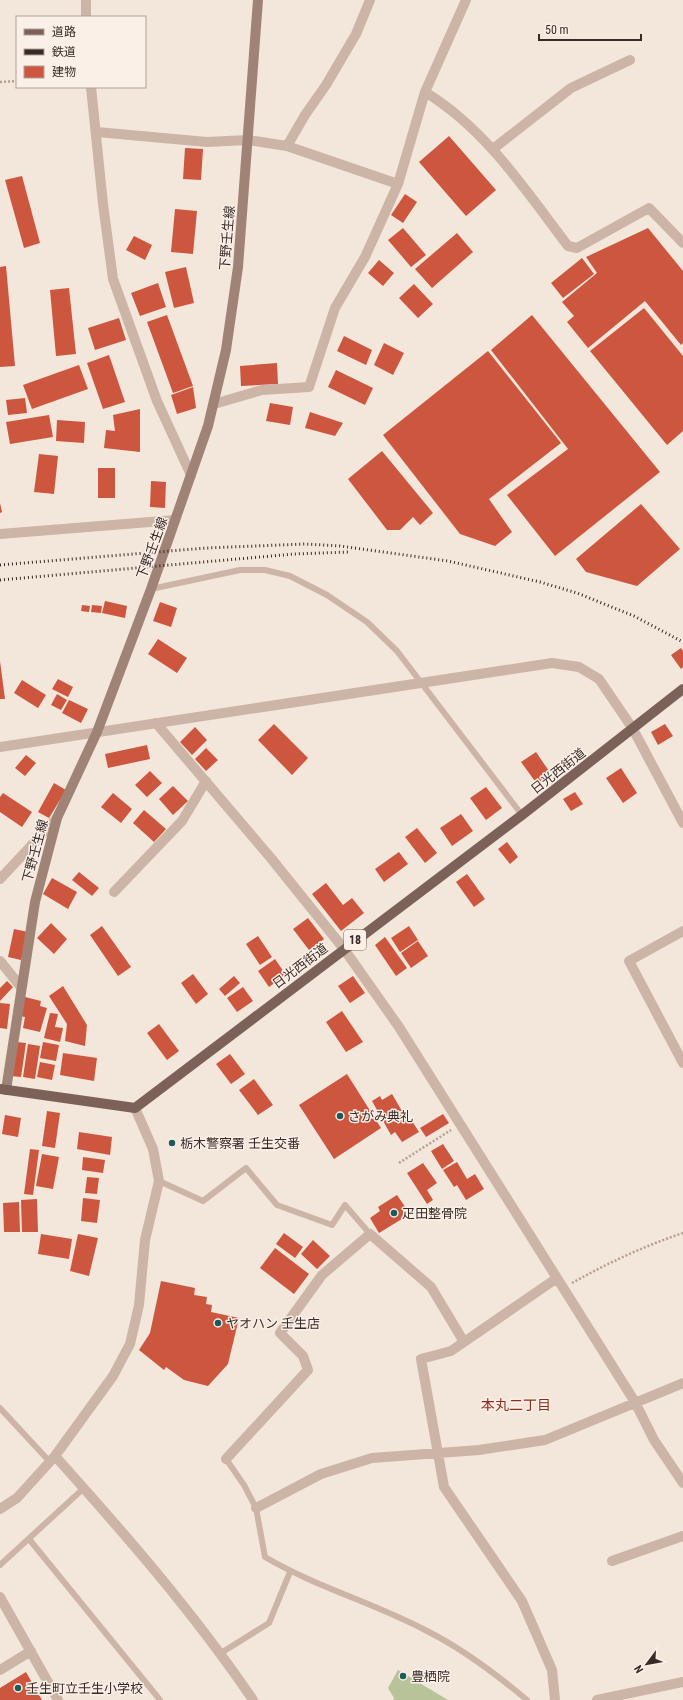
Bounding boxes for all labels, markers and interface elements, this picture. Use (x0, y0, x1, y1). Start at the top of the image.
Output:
legend (16, 16, 146, 88)
scale bar (539, 16, 641, 42)
text: 50 m (545, 23, 569, 37)
text: 道路 (52, 25, 76, 39)
text: 鉄道 (52, 45, 76, 59)
text: 建物 (52, 65, 76, 79)
street label: 下野壬生線 (217, 205, 237, 271)
street label: 下野壬生線 (134, 515, 170, 581)
street label: 日光西街道 (528, 745, 588, 797)
street label: 下野壬生線 (19, 818, 51, 884)
road number: 18 (344, 930, 366, 950)
street label: 日光西街道 (270, 940, 330, 992)
place label: さがみ典礼 (348, 1109, 413, 1124)
marker: さがみ典礼 (335, 1111, 345, 1121)
place label: 栃木警察署 壬生交番 (180, 1136, 300, 1151)
marker: 栃木警察署 壬生交番 (167, 1138, 177, 1148)
place label: 疋田整骨院 (402, 1206, 467, 1221)
marker: 疋田整骨院 (389, 1208, 399, 1218)
place label: ヤオハン 壬生店 (226, 1316, 320, 1331)
marker: ヤオハン 壬生店 (213, 1318, 223, 1328)
district label: 本丸二丁目 (481, 1397, 551, 1413)
north arrow (627, 1644, 667, 1684)
text: N (632, 1663, 646, 1675)
place label: 豊栖院 (411, 1669, 450, 1684)
marker: 豊栖院 (398, 1671, 408, 1681)
place label: 壬生町立壬生小学校 (26, 1681, 143, 1696)
marker: 壬生町立壬生小学校 (13, 1683, 23, 1693)

